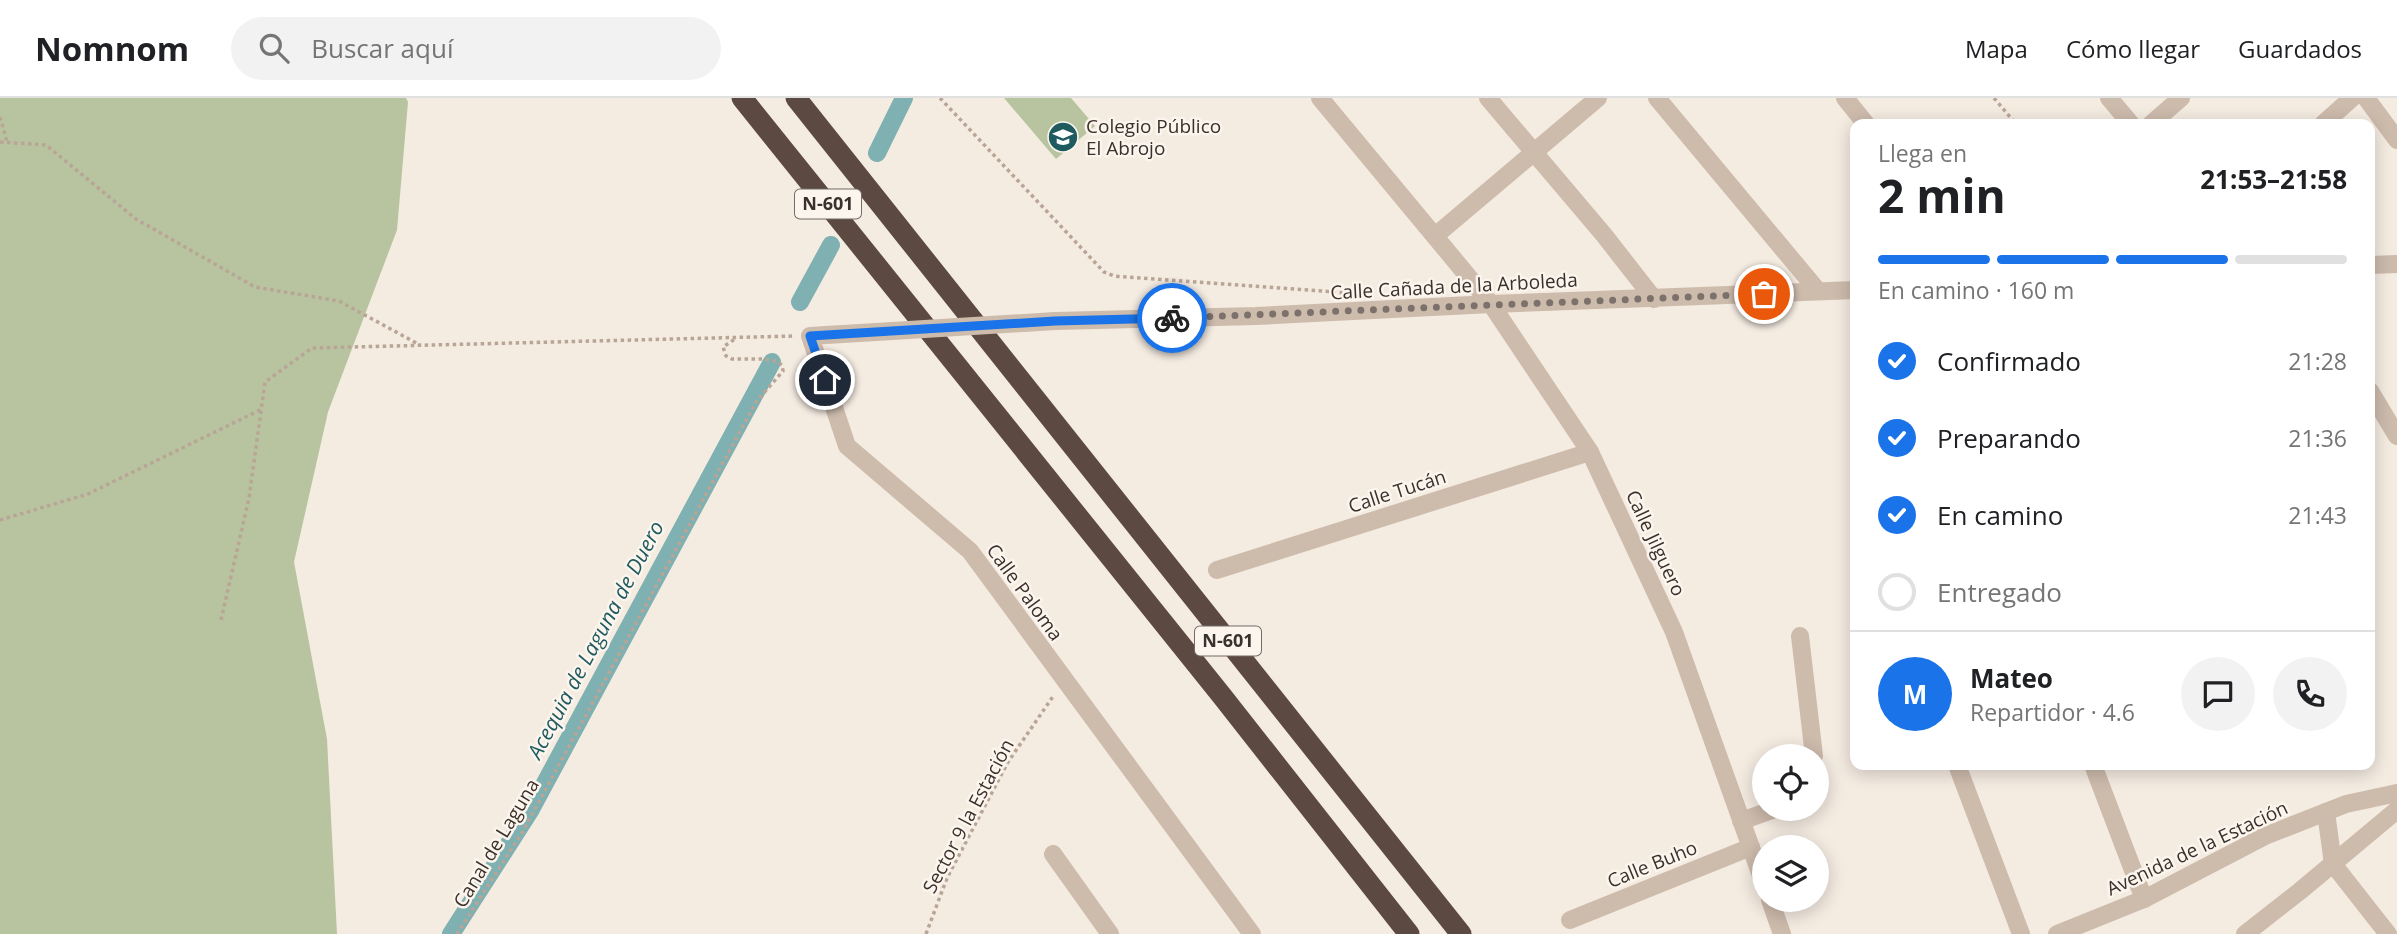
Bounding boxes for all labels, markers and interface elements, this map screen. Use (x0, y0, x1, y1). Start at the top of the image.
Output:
search box (231, 17, 721, 80)
text: Nomnom (35, 26, 189, 71)
icon: search (255, 29, 293, 67)
text: Buscar aquí (311, 30, 453, 66)
text: Mapa (1965, 32, 2028, 65)
text: Cómo llegar (2066, 32, 2200, 65)
text: Guardados (2238, 32, 2362, 65)
place label: Colegio Público El Abrojo (1086, 113, 1221, 161)
school or university icon: Colegio Público El Abrojo (1046, 120, 1080, 154)
text: Llega en (1878, 137, 1967, 169)
text: 21:53–21:58 (2200, 161, 2347, 197)
text: 2 min (1878, 164, 2006, 226)
road number: N-601 (795, 190, 861, 218)
pin (1734, 264, 1794, 324)
street label: Calle Cañada de la Arboleda (1330, 267, 1578, 305)
text: En camino · 160 m (1878, 274, 2074, 306)
icon: bag (1745, 275, 1783, 313)
courier (1137, 283, 1207, 353)
icon: bike (1153, 299, 1191, 337)
icon: check (1878, 342, 1916, 380)
text: Confirmado (1937, 343, 2081, 379)
text: 21:28 (2288, 345, 2347, 377)
pin (795, 350, 855, 410)
icon: home (806, 361, 844, 399)
icon: check (1878, 419, 1916, 457)
text: Preparando (1937, 420, 2081, 456)
text: 21:36 (2288, 422, 2347, 454)
street label: Calle Tucán (1345, 463, 1449, 519)
street label: Calle Jilguero (1620, 486, 1692, 600)
icon: check (1878, 496, 1916, 534)
text: En camino (1937, 497, 2063, 533)
text: 21:43 (2288, 499, 2347, 531)
water label: Acequia de Laguna de Duero (519, 516, 670, 765)
street label: Calle Paloma (981, 538, 1069, 646)
text: Entregado (1937, 574, 2062, 610)
road number: N-601 (1195, 626, 1261, 656)
button: chat (2181, 657, 2255, 731)
button: phone (2273, 657, 2347, 731)
text: Mateo (1970, 660, 2053, 696)
text: M (1903, 676, 1927, 712)
text: Repartidor · 4.6 (1970, 696, 2135, 728)
street label: Sector 9 la Estación (916, 734, 1020, 898)
map controls (1752, 744, 1829, 912)
button: locate (1752, 744, 1829, 821)
street label: Canal de Laguna (447, 774, 545, 912)
street label: Avenida de la Estación (2102, 795, 2292, 901)
street label: Calle Buho (1603, 834, 1701, 894)
button: layers (1752, 835, 1829, 912)

